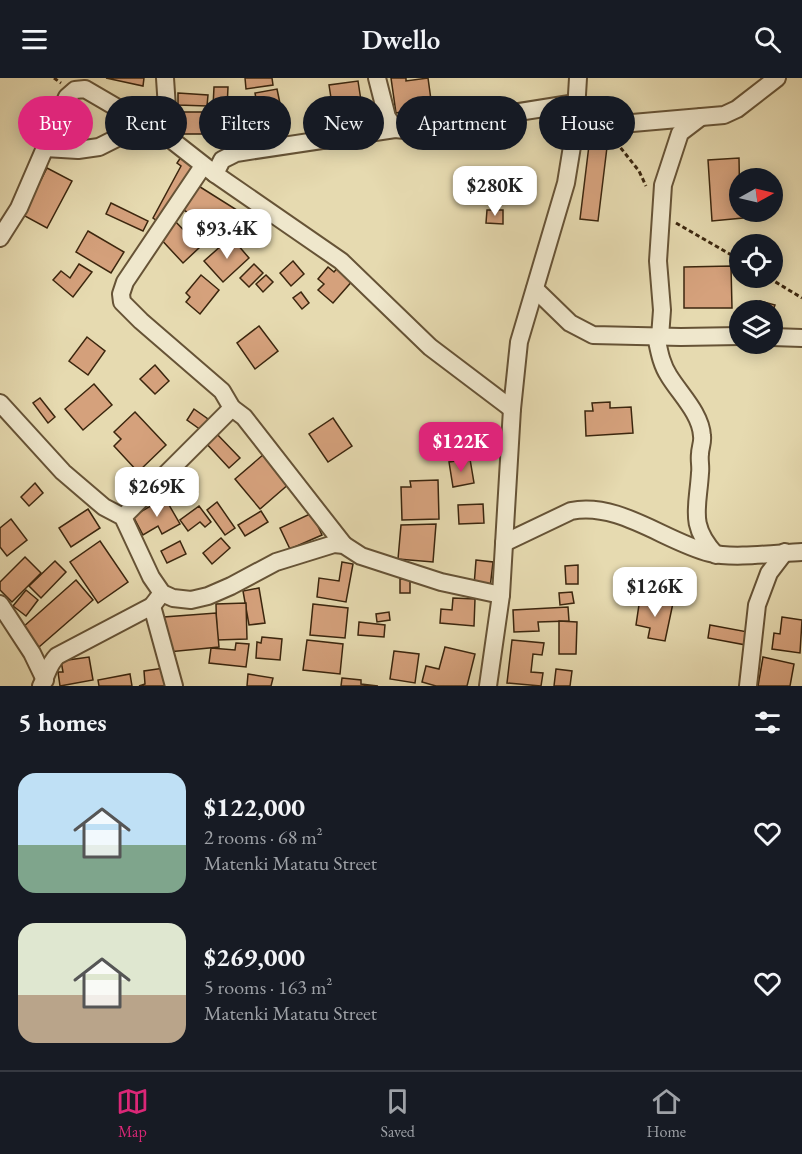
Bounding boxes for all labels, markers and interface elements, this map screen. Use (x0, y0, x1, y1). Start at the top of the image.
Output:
text: Dwello (362, 22, 440, 57)
icon: menu (18, 23, 51, 56)
icon: search (751, 23, 784, 56)
chip: Buy (18, 96, 93, 150)
chip: Rent (105, 96, 187, 150)
chip: Filters (199, 96, 291, 150)
chip: New (303, 96, 384, 150)
chip: Apartment (396, 96, 527, 150)
chip: House (539, 96, 635, 150)
pin: $280K (453, 166, 537, 217)
north arrow (729, 168, 783, 222)
map controls (729, 168, 783, 354)
text: $280K (467, 172, 523, 198)
pin: $93.4K (178, 209, 276, 260)
text: $93.4K (196, 215, 258, 241)
button: locate (729, 234, 783, 288)
button: layers (729, 300, 783, 354)
pin: $122K (419, 422, 503, 473)
text: $122K (433, 428, 489, 454)
pin: $269K (115, 467, 199, 518)
text: $269K (129, 473, 185, 499)
pin: $126K (613, 567, 697, 618)
text: $126K (627, 573, 683, 599)
text: 5 homes (18, 705, 107, 739)
icon: filters (751, 706, 784, 739)
text: $122,000 (204, 790, 305, 824)
icon: home (66, 797, 138, 869)
icon: heart (751, 817, 784, 850)
text: 2 rooms · 68 m² (204, 824, 323, 850)
text: Matenki Matatu Street (204, 850, 377, 876)
text: $269,000 (204, 940, 305, 974)
icon: home (66, 947, 138, 1019)
icon: heart (751, 967, 784, 1000)
text: 5 rooms · 163 m² (204, 974, 332, 1000)
text: Matenki Matatu Street (204, 1000, 377, 1026)
tab: Map (116, 1085, 149, 1142)
tab: Saved (381, 1085, 415, 1142)
tab: Home (647, 1085, 686, 1142)

